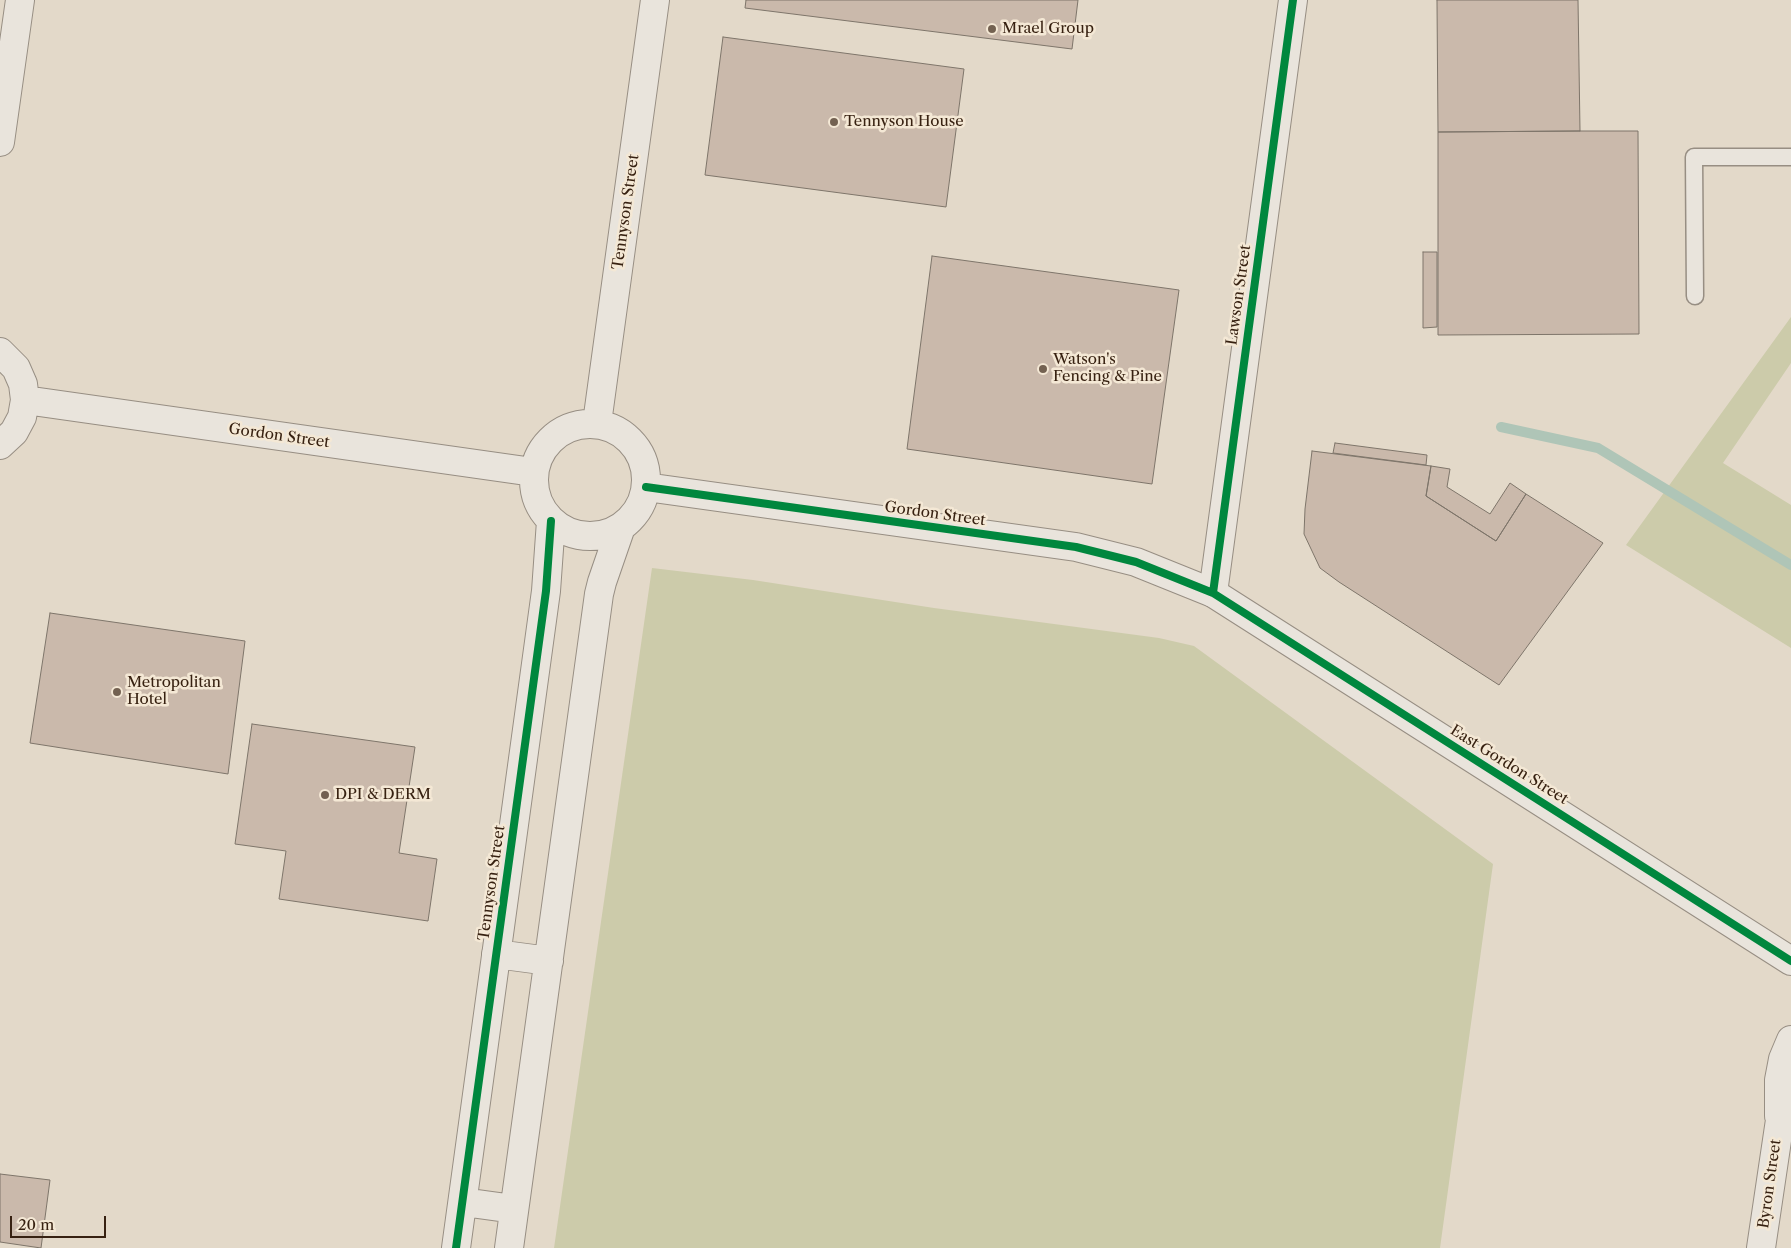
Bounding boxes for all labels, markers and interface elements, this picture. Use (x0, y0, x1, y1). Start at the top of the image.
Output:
place label: Mrael Group (1002, 20, 1094, 38)
marker: Mrael Group (986, 23, 998, 35)
place label: Tennyson House (844, 113, 964, 131)
marker: Tennyson House (828, 116, 840, 128)
street label: Tennyson Street (609, 153, 643, 271)
street label: Lawson Street (1223, 244, 1255, 346)
place label: Watson's Fencing & Pine (1053, 351, 1162, 386)
marker: Watson's Fencing & Pine (1037, 363, 1049, 375)
street label: Gordon Street (227, 420, 331, 452)
street label: Gordon Street (883, 498, 987, 530)
place label: Metropolitan Hotel (127, 674, 221, 709)
marker: Metropolitan Hotel (111, 686, 123, 698)
street label: East Gordon Street (1447, 721, 1571, 809)
place label: DPI & DERM (335, 786, 431, 804)
marker: DPI & DERM (319, 789, 331, 801)
street label: Tennyson Street (475, 824, 509, 942)
street label: Byron Street (1755, 1138, 1785, 1230)
scale bar (12, 1206, 109, 1238)
text: 20 m (18, 1215, 54, 1234)

